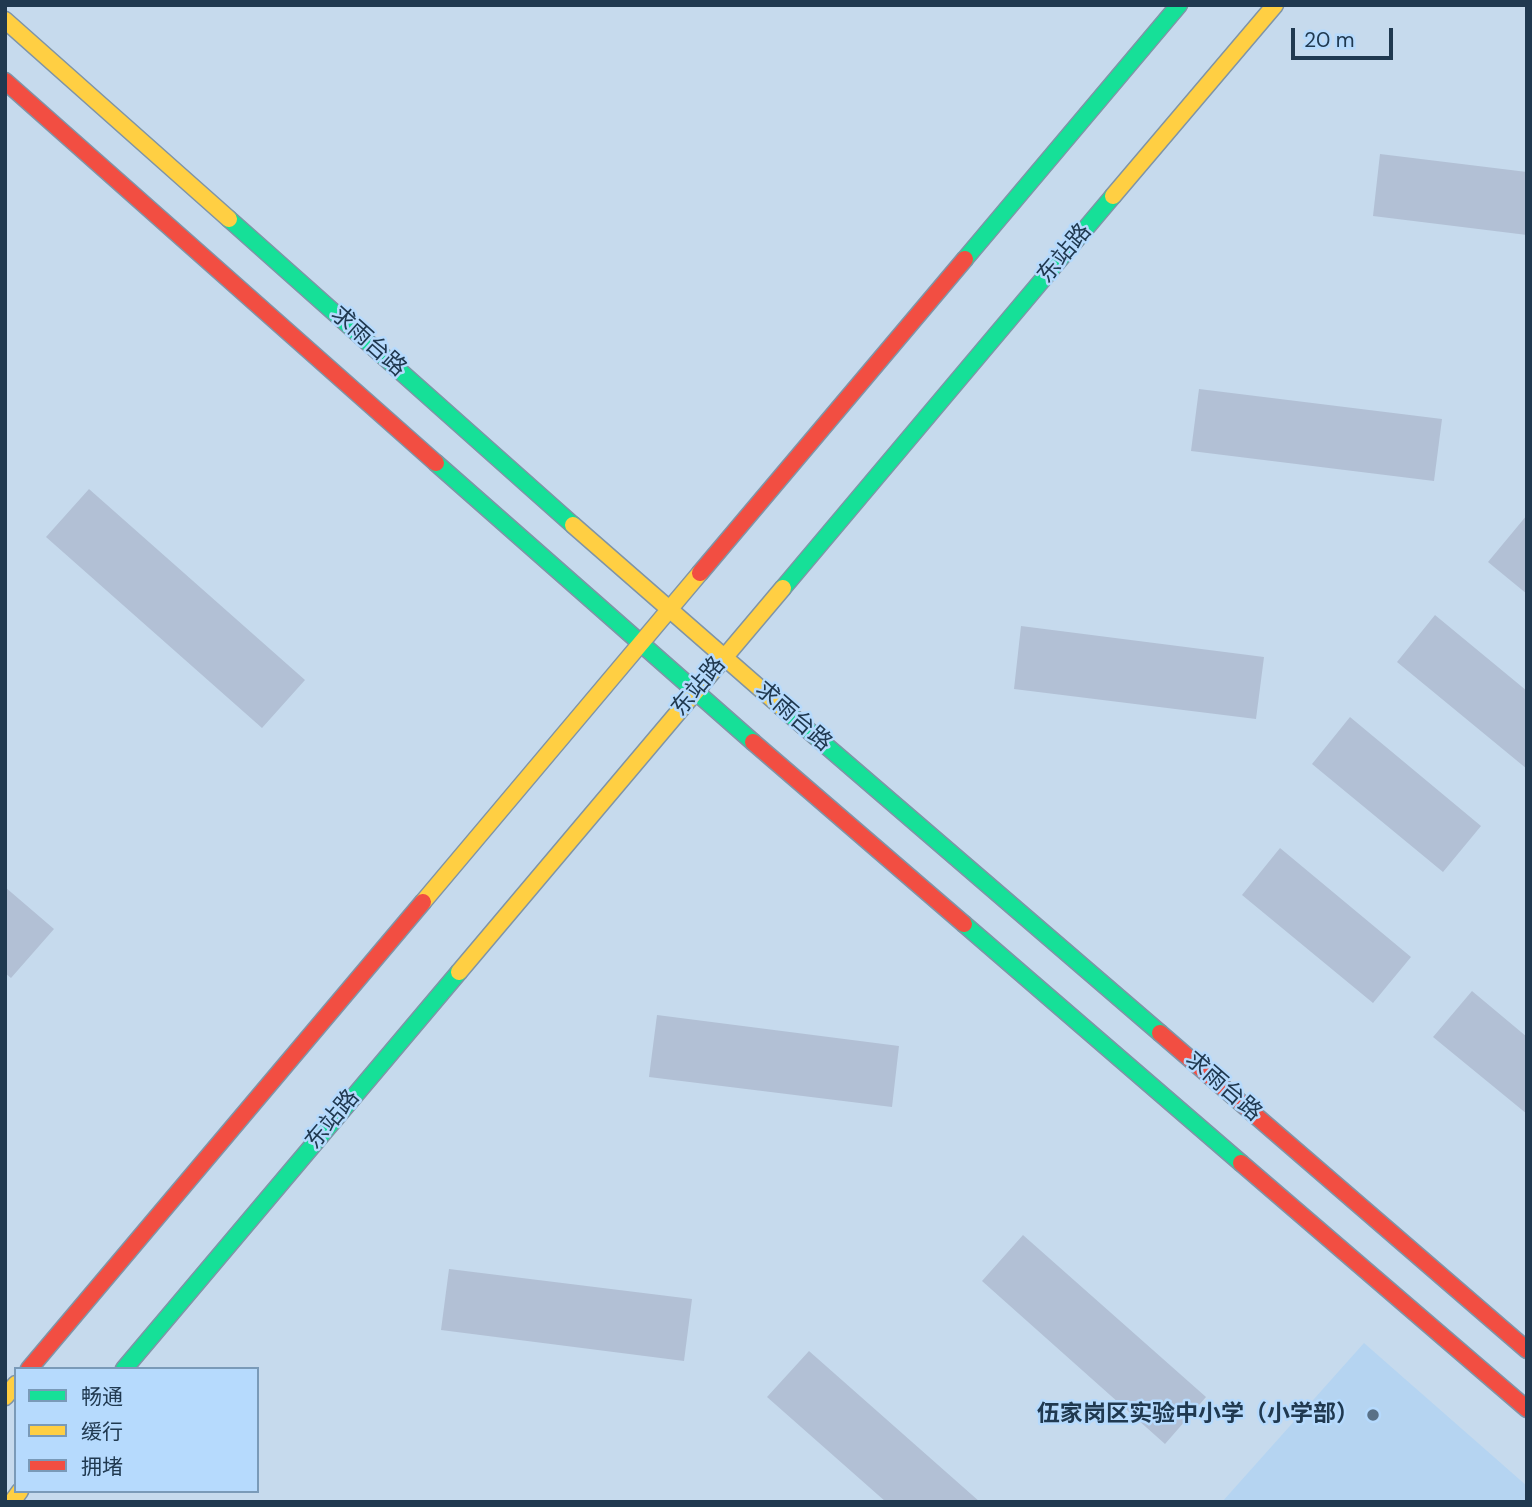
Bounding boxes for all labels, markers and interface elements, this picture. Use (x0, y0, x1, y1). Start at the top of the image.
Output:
scale bar (1294, 14, 1396, 58)
text: 20 m (1304, 26, 1355, 54)
street label: 东站路 (1032, 219, 1098, 289)
street label: 求雨台路 (325, 301, 411, 383)
street label: 东站路 (666, 652, 732, 722)
street label: 求雨台路 (749, 676, 837, 758)
street label: 求雨台路 (1179, 1046, 1267, 1128)
street label: 东站路 (300, 1085, 366, 1155)
legend (14, 1367, 259, 1493)
text: 畅通 (81, 1383, 123, 1411)
place label: 伍家岗区实验中小学（小学部） (1037, 1401, 1359, 1429)
marker: 伍家岗区实验中小学（小学部） (1365, 1407, 1381, 1423)
text: 缓行 (81, 1418, 123, 1446)
text: 拥堵 (81, 1453, 123, 1481)

